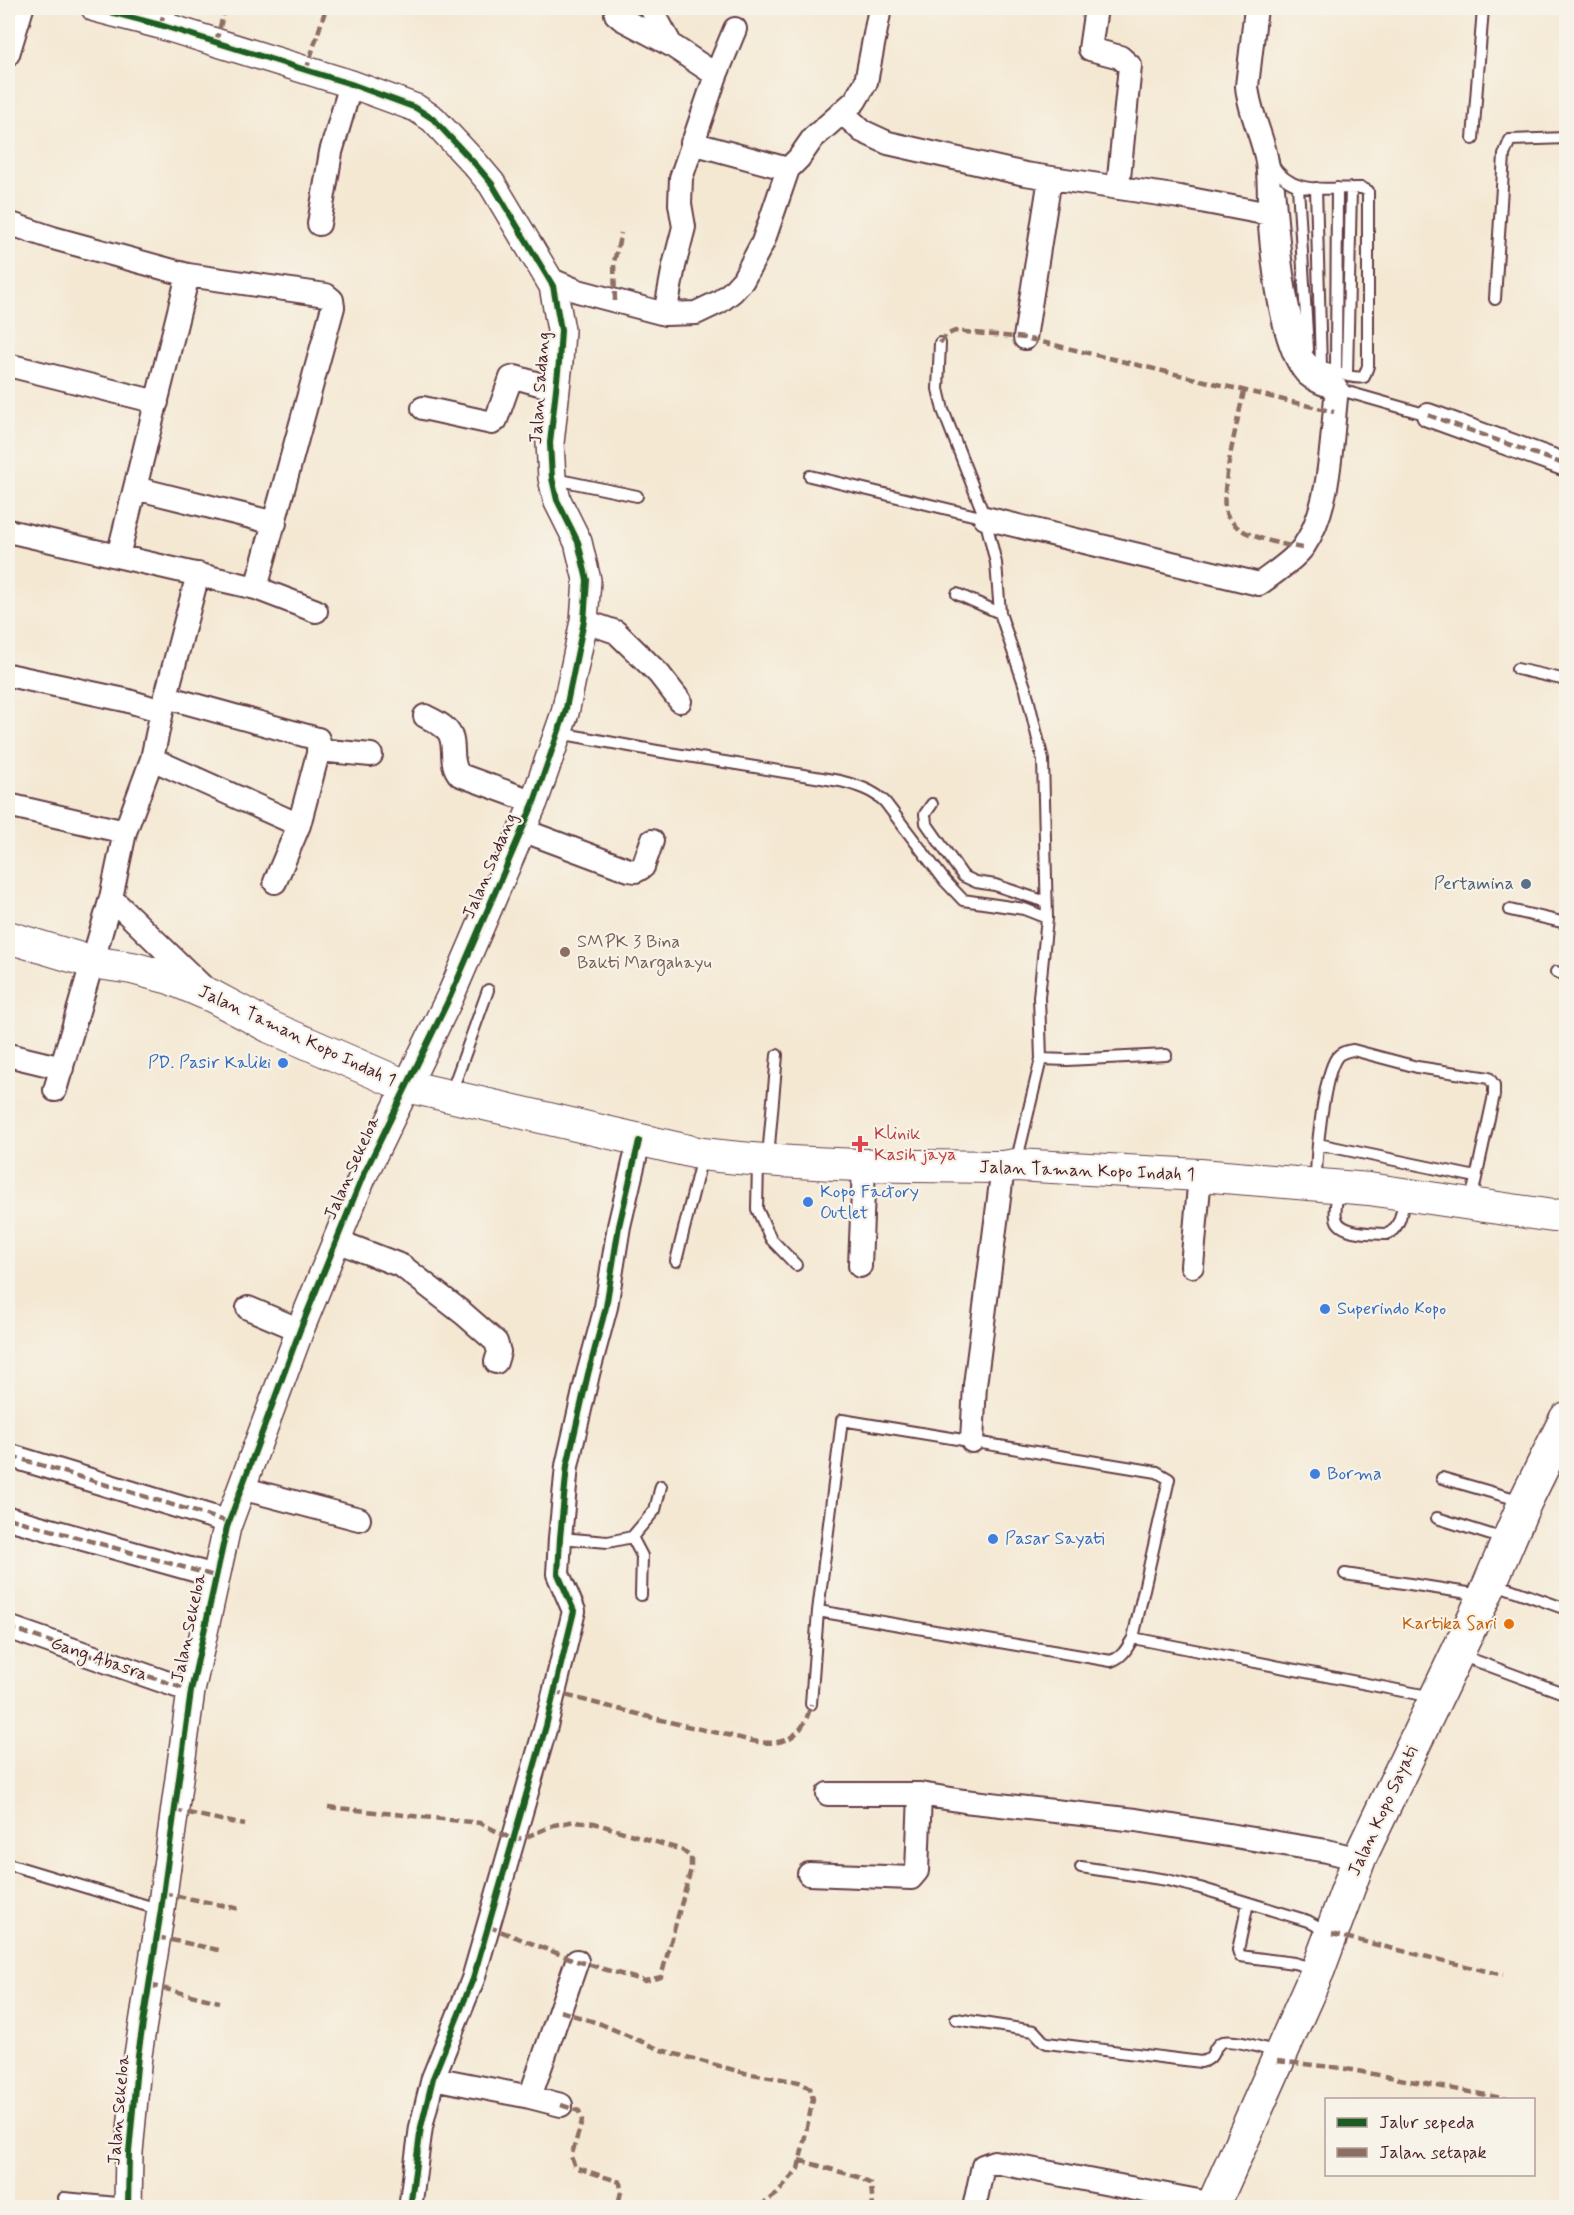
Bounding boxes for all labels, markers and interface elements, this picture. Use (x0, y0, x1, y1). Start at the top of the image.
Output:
street label: Jalan Sadang (524, 331, 556, 445)
street label: Jalan Sadang (457, 809, 523, 923)
place label: Pertamina (1434, 872, 1514, 896)
marker: Pertamina (1519, 877, 1533, 891)
place label: SMPK 3 Bina Bakti Margahayu (577, 930, 712, 976)
marker: SMPK 3 Bina Bakti Margahayu (558, 945, 572, 959)
street label: Jalan Taman Kopo Indah 1 (194, 980, 400, 1092)
place label: PD. Pasir Kaliki (148, 1051, 271, 1075)
marker: PD. Pasir Kaliki (276, 1056, 290, 1070)
street label: Jalan Sekeloa (318, 1112, 386, 1224)
place label: Klinik Kasih jaya (874, 1122, 957, 1167)
marker: Klinik Kasih jaya (851, 1135, 869, 1153)
street label: Jalan Taman Kopo Indah 1 (979, 1155, 1195, 1187)
place label: Kopo Factory Outlet (820, 1180, 919, 1225)
marker: Kopo Factory Outlet (801, 1195, 815, 1209)
place label: Superindo Kopo (1337, 1297, 1446, 1321)
marker: Superindo Kopo (1318, 1302, 1332, 1316)
place label: Borma (1327, 1462, 1382, 1486)
marker: Borma (1308, 1467, 1322, 1481)
place label: Pasar Sayati (1005, 1527, 1105, 1551)
marker: Pasar Sayati (986, 1532, 1000, 1546)
street label: Jalan Sekeloa (166, 1571, 212, 1685)
place label: Kartika Sari (1402, 1612, 1497, 1636)
marker: Kartika Sari (1502, 1617, 1516, 1631)
street label: Gang Abasra (47, 1631, 151, 1688)
street label: Jalan Kopo Sayati (1342, 1742, 1424, 1880)
street label: Jalan Sekeloa (102, 2053, 136, 2166)
legend (1325, 2098, 1535, 2176)
text: Jalur sepeda (1379, 2111, 1475, 2135)
text: Jalan setapak (1379, 2141, 1487, 2165)

